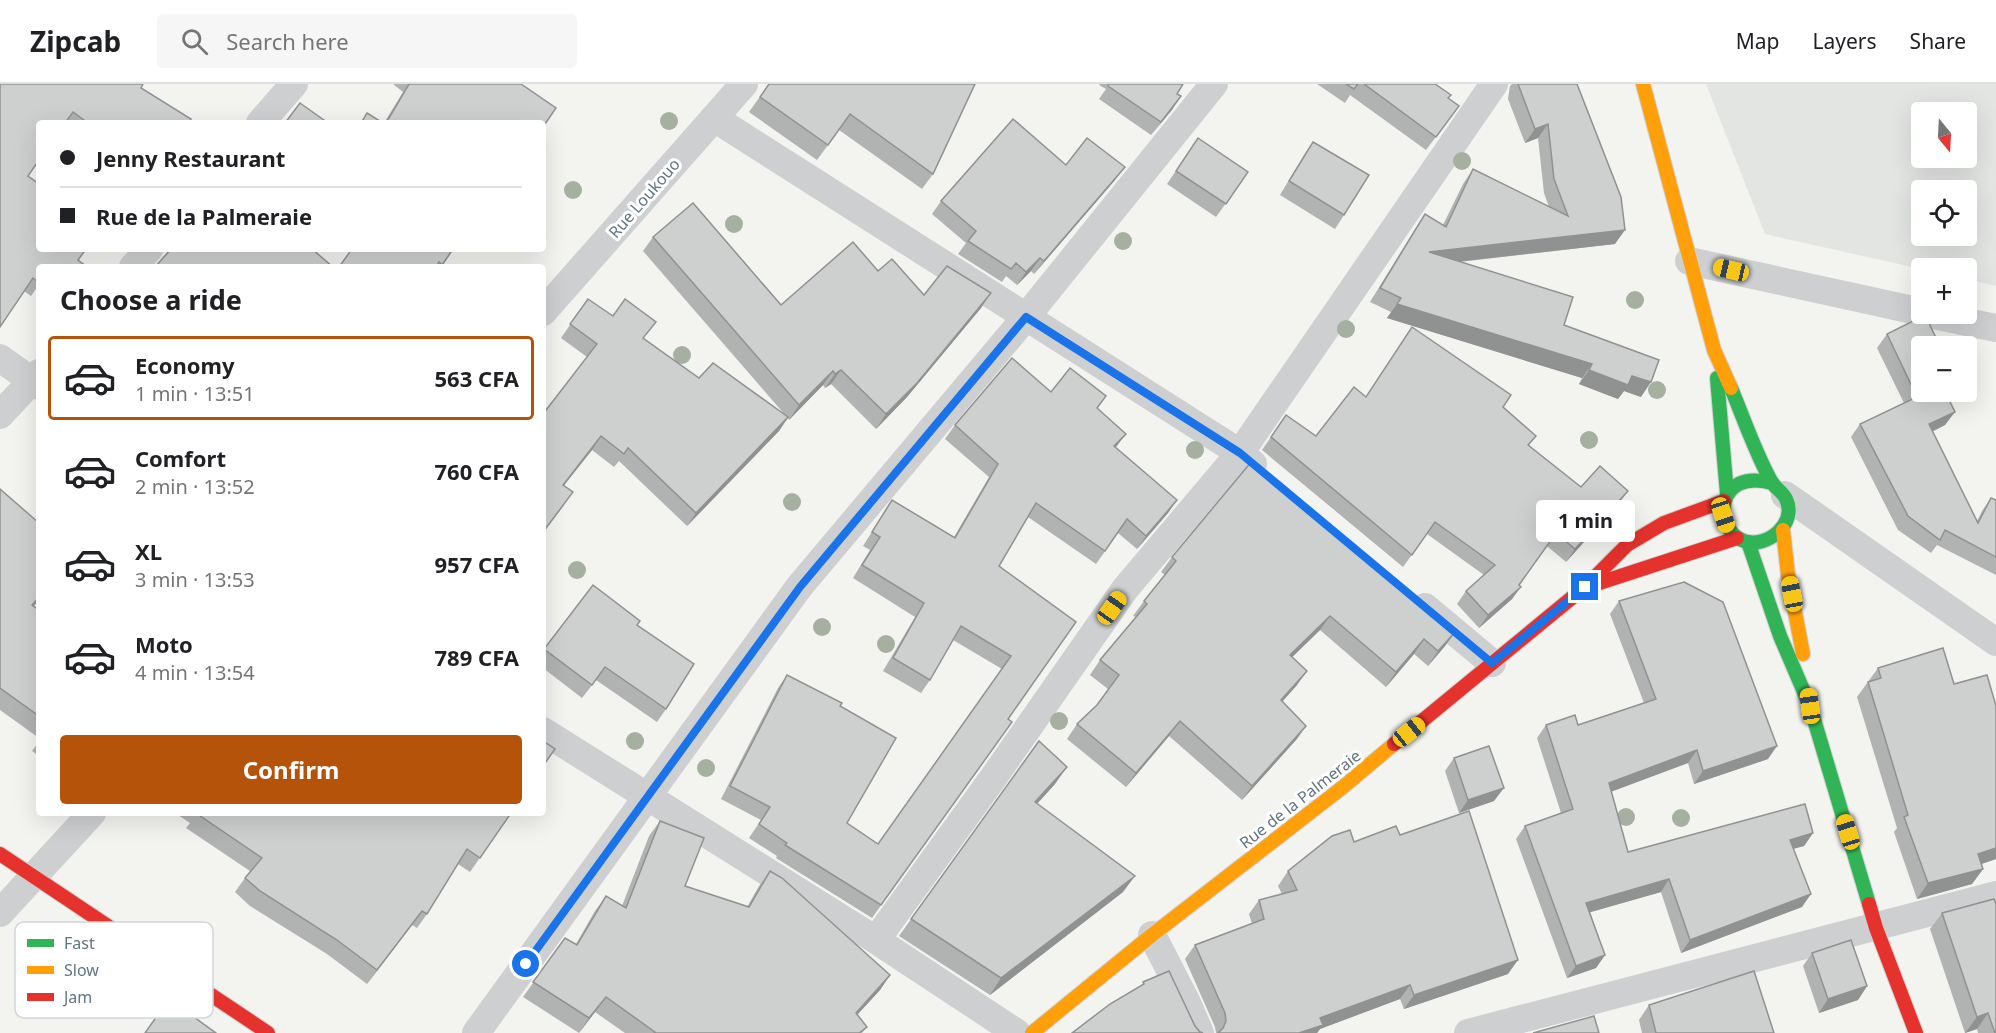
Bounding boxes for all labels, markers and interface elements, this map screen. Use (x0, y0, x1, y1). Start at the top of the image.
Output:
search box (157, 14, 577, 68)
text: Zipcab (30, 22, 121, 60)
icon: search (178, 25, 211, 58)
text: Search here (226, 26, 349, 56)
text: Map (1736, 27, 1780, 55)
text: Layers (1813, 27, 1877, 55)
text: Share (1910, 27, 1966, 55)
north arrow (1911, 102, 1977, 168)
map controls (1911, 102, 1977, 402)
text: Jenny Restaurant (96, 143, 285, 173)
street label: Rue Loukouo (603, 154, 685, 242)
button: locate (1911, 180, 1977, 246)
text: Rue de la Palmeraie (96, 201, 312, 231)
car (1711, 257, 1751, 283)
button: + (1911, 258, 1977, 324)
text: Choose a ride (60, 281, 242, 318)
button: − (1911, 336, 1977, 402)
text: Economy (135, 350, 234, 380)
icon: car (63, 351, 117, 405)
text: 563 CFA (435, 363, 519, 393)
text: 1 min · 13:51 (135, 380, 255, 407)
text: Comfort (135, 443, 226, 473)
icon: car (63, 444, 117, 498)
text: 760 CFA (435, 456, 519, 486)
text: 2 min · 13:52 (135, 473, 255, 500)
car (1709, 495, 1737, 535)
callout: 1 min (1536, 500, 1634, 542)
text: 1 min (1558, 507, 1613, 534)
text: XL (135, 536, 162, 566)
icon: car (63, 537, 117, 591)
text: 957 CFA (435, 549, 519, 579)
text: 3 min · 13:53 (135, 566, 255, 593)
route end (1571, 573, 1598, 600)
car (1780, 575, 1804, 613)
car (1094, 588, 1130, 628)
text: Moto (135, 629, 193, 659)
icon: car (63, 630, 117, 684)
text: 789 CFA (435, 642, 519, 672)
text: 4 min · 13:54 (135, 659, 255, 686)
car (1799, 687, 1821, 725)
car (1389, 714, 1429, 750)
button: Confirm (60, 735, 522, 804)
street label: Rue de la Palmeraie (1235, 745, 1365, 853)
car (1834, 812, 1862, 852)
legend (15, 922, 213, 1018)
text: Fast (64, 932, 95, 954)
route start (512, 950, 539, 977)
text: Slow (64, 959, 99, 981)
text: Jam (62, 986, 92, 1008)

